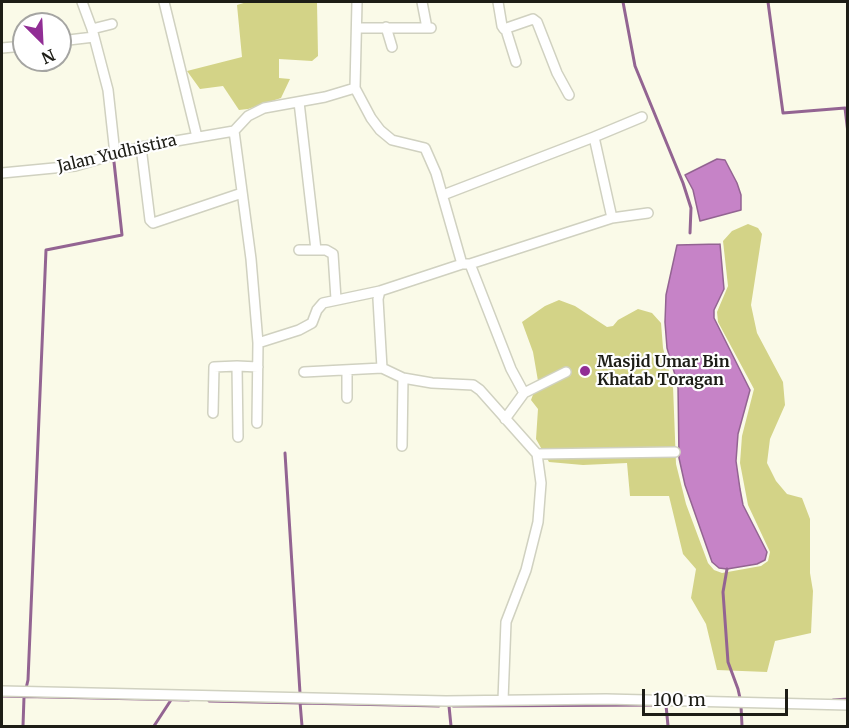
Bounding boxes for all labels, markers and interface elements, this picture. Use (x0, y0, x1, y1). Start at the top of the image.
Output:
north arrow (12, 12, 72, 72)
text: N (39, 45, 58, 68)
street label: Jalan Yudhistira (55, 131, 179, 177)
place label: Masjid Umar Bin Khatab Toragan (597, 352, 730, 390)
marker: Masjid Umar Bin Khatab Toragan (578, 364, 592, 378)
scale bar (645, 677, 790, 715)
text: 100 m (653, 688, 706, 711)

